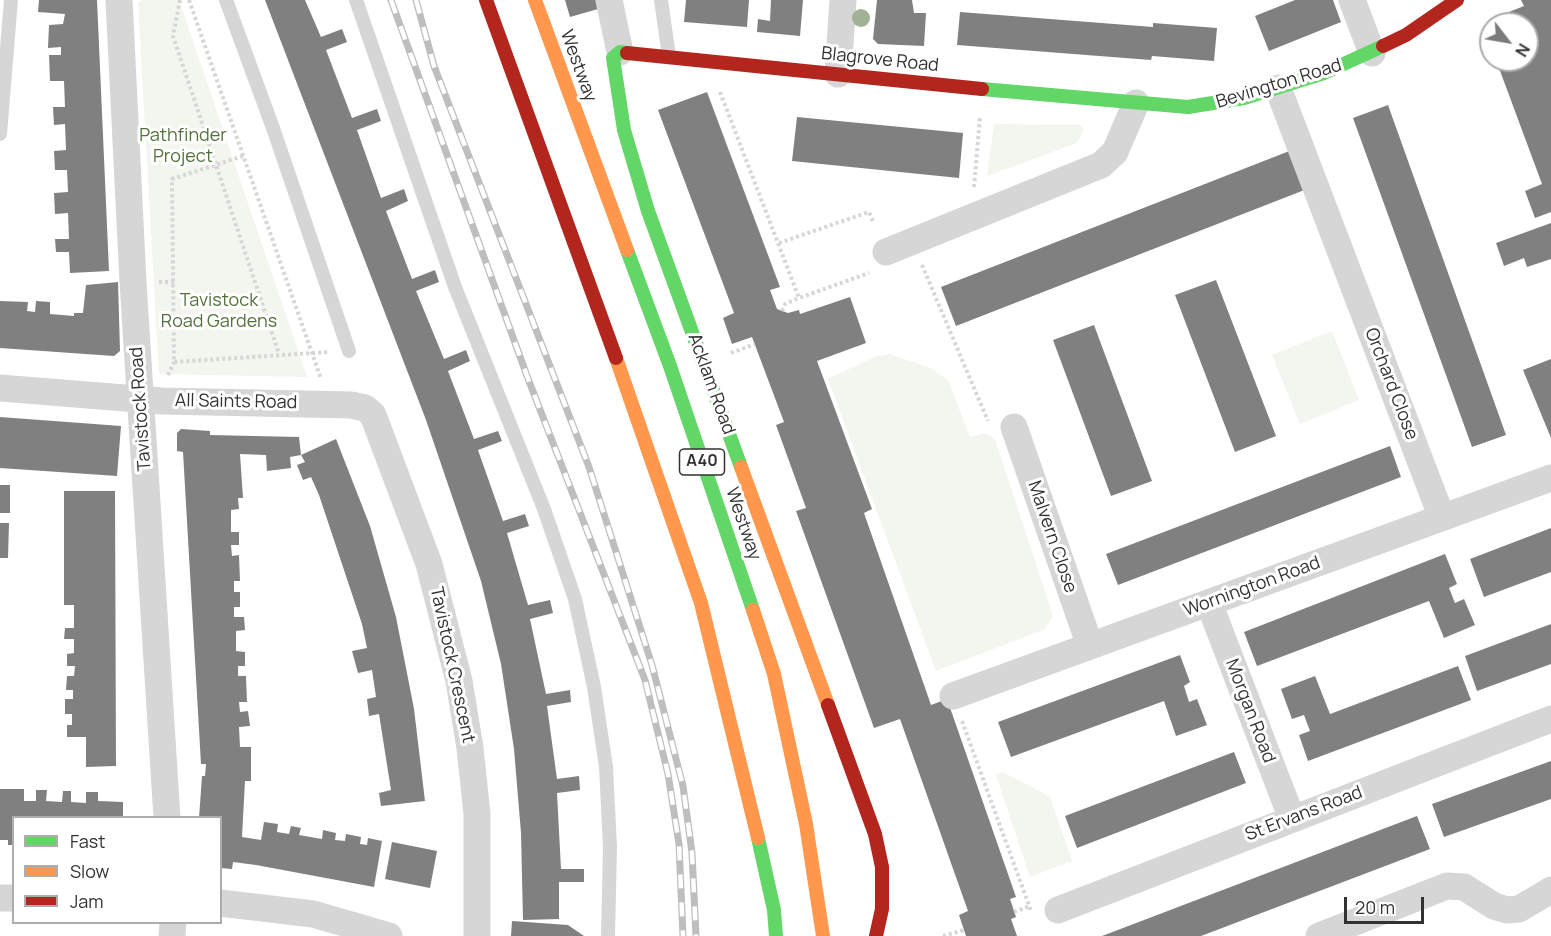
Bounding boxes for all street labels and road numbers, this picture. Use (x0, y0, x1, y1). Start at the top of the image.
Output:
street label: Westway (555, 27, 601, 105)
street label: Blagrove Road (820, 43, 940, 77)
street label: Bevington Road (1214, 55, 1344, 113)
street label: Orchard Close (1360, 325, 1422, 443)
street label: Acklam Road (683, 330, 739, 438)
street label: Tavistock Road (126, 346, 156, 472)
street label: All Saints Road (175, 390, 297, 414)
road number: A40 (680, 449, 724, 475)
street label: Malvern Close (1023, 478, 1081, 596)
street label: Westway (721, 485, 765, 563)
street label: Wornington Road (1181, 552, 1323, 622)
street label: Tavistock Crescent (425, 585, 479, 745)
street label: Morgan Road (1220, 656, 1280, 766)
street label: St Ervans Road (1242, 782, 1366, 846)

